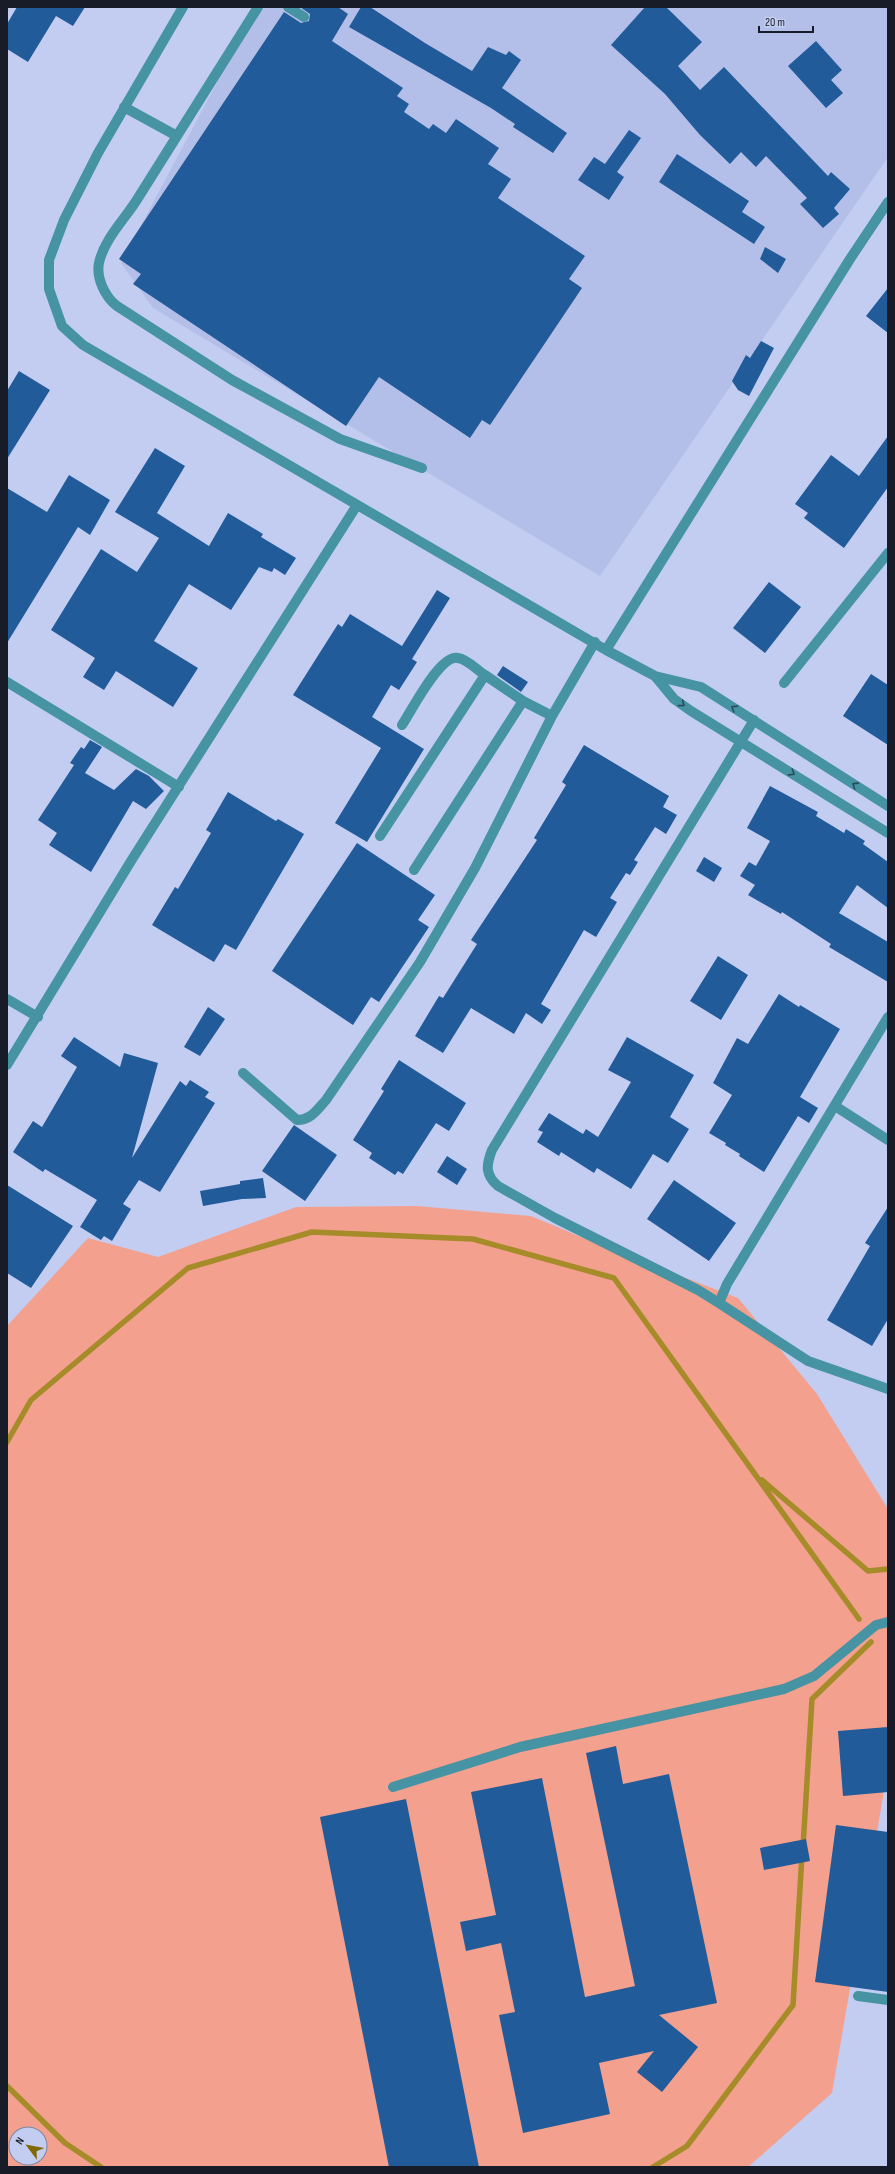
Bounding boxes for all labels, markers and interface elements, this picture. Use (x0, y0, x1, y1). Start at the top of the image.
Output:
scale bar (759, 8, 813, 34)
text: 20 m (765, 15, 785, 30)
one-way arrow (677, 699, 684, 706)
one-way arrow (731, 705, 738, 712)
one-way arrow (788, 768, 795, 775)
one-way arrow (852, 782, 859, 790)
north arrow (8, 2126, 48, 2166)
text: N (13, 2135, 27, 2147)

